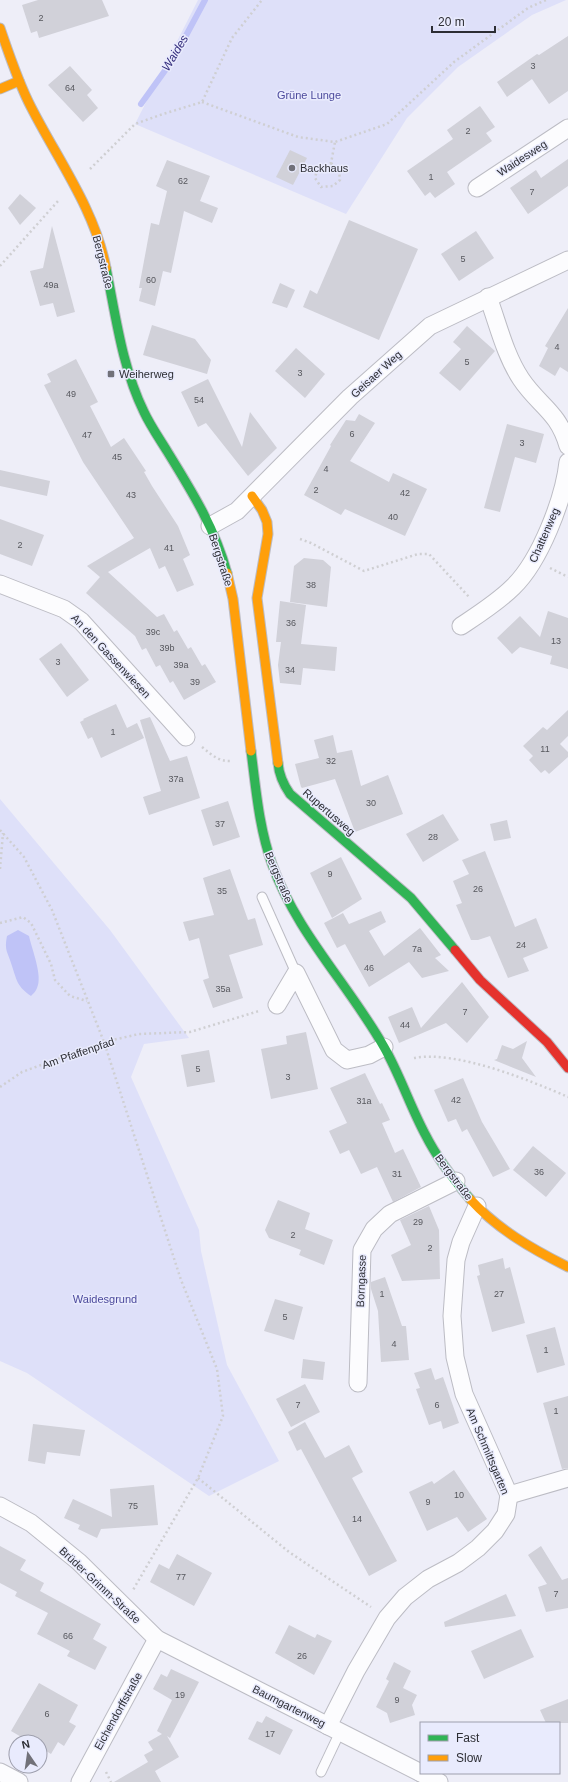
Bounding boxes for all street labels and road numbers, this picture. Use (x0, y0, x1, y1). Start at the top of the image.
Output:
street label: Waidesweg (495, 138, 549, 178)
street label: Bergstraße (91, 234, 115, 290)
street label: Geisaer Weg (348, 348, 404, 400)
street label: Chattenweg (527, 506, 561, 564)
street label: Bergstraße (207, 532, 235, 588)
street label: An den Gassenwiesen (69, 612, 153, 700)
street label: Rupertusweg (301, 786, 357, 838)
street label: Bergstraße (263, 850, 295, 904)
street label: Am Pfaffenpfad (40, 1035, 116, 1071)
street label: Bergstraße (433, 1152, 475, 1202)
street label: Borngasse (354, 1255, 368, 1307)
street label: Am Schmittsgarten (464, 1406, 512, 1496)
street label: Brüder-Grimm-Straße (57, 1544, 143, 1626)
street label: Eichendorffstraße (92, 1670, 144, 1752)
street label: Baumgartenweg (251, 1682, 327, 1730)

